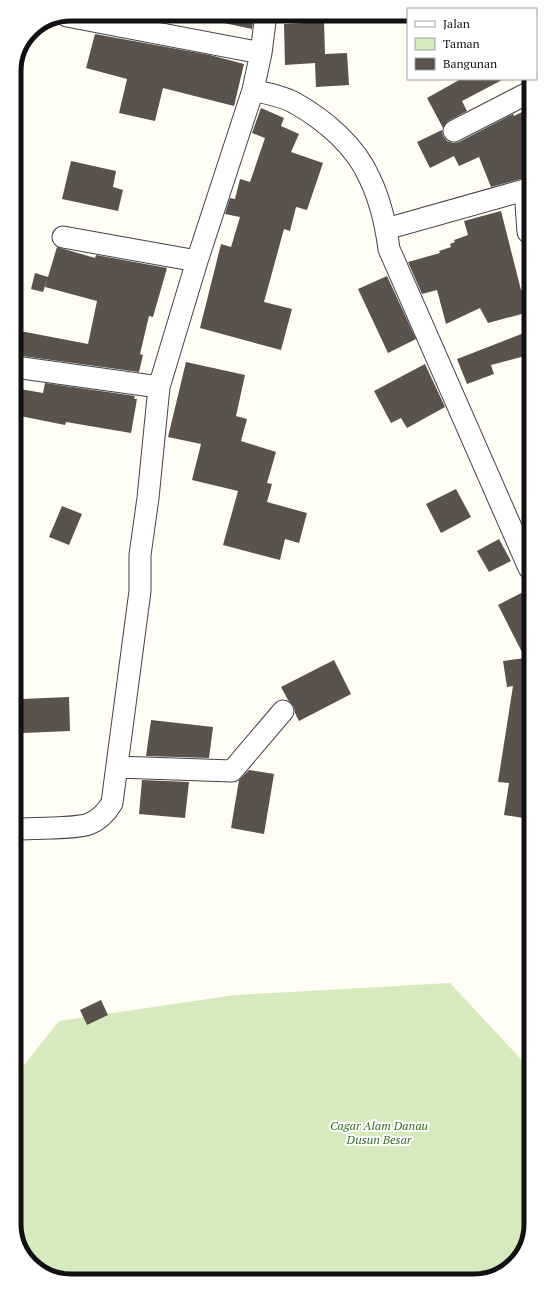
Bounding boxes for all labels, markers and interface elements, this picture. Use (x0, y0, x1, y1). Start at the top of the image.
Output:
legend (407, 8, 537, 80)
text: Jalan (443, 16, 470, 31)
text: Taman (443, 36, 480, 51)
text: Bangunan (443, 56, 497, 71)
park label: Cagar Alam Danau Dusun Besar (330, 1118, 428, 1147)

